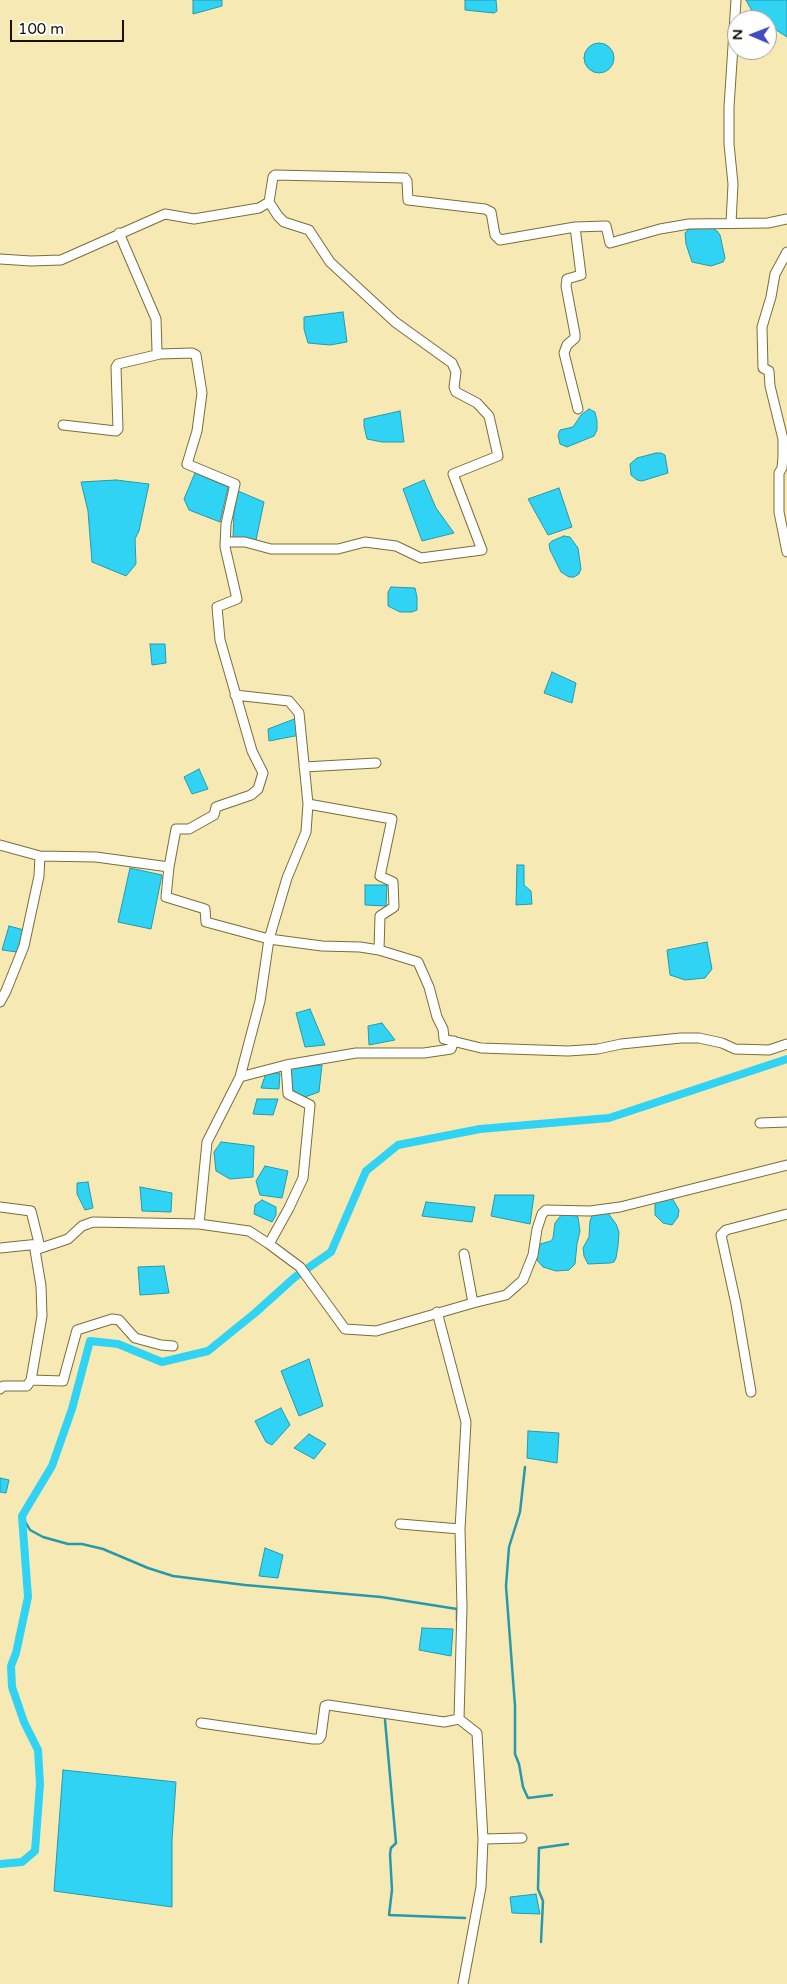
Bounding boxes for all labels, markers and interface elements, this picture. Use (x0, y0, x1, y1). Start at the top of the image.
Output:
scale bar (12, 10, 126, 42)
north arrow (727, 10, 777, 60)
text: 100 m (18, 20, 64, 38)
text: N (729, 29, 746, 41)

